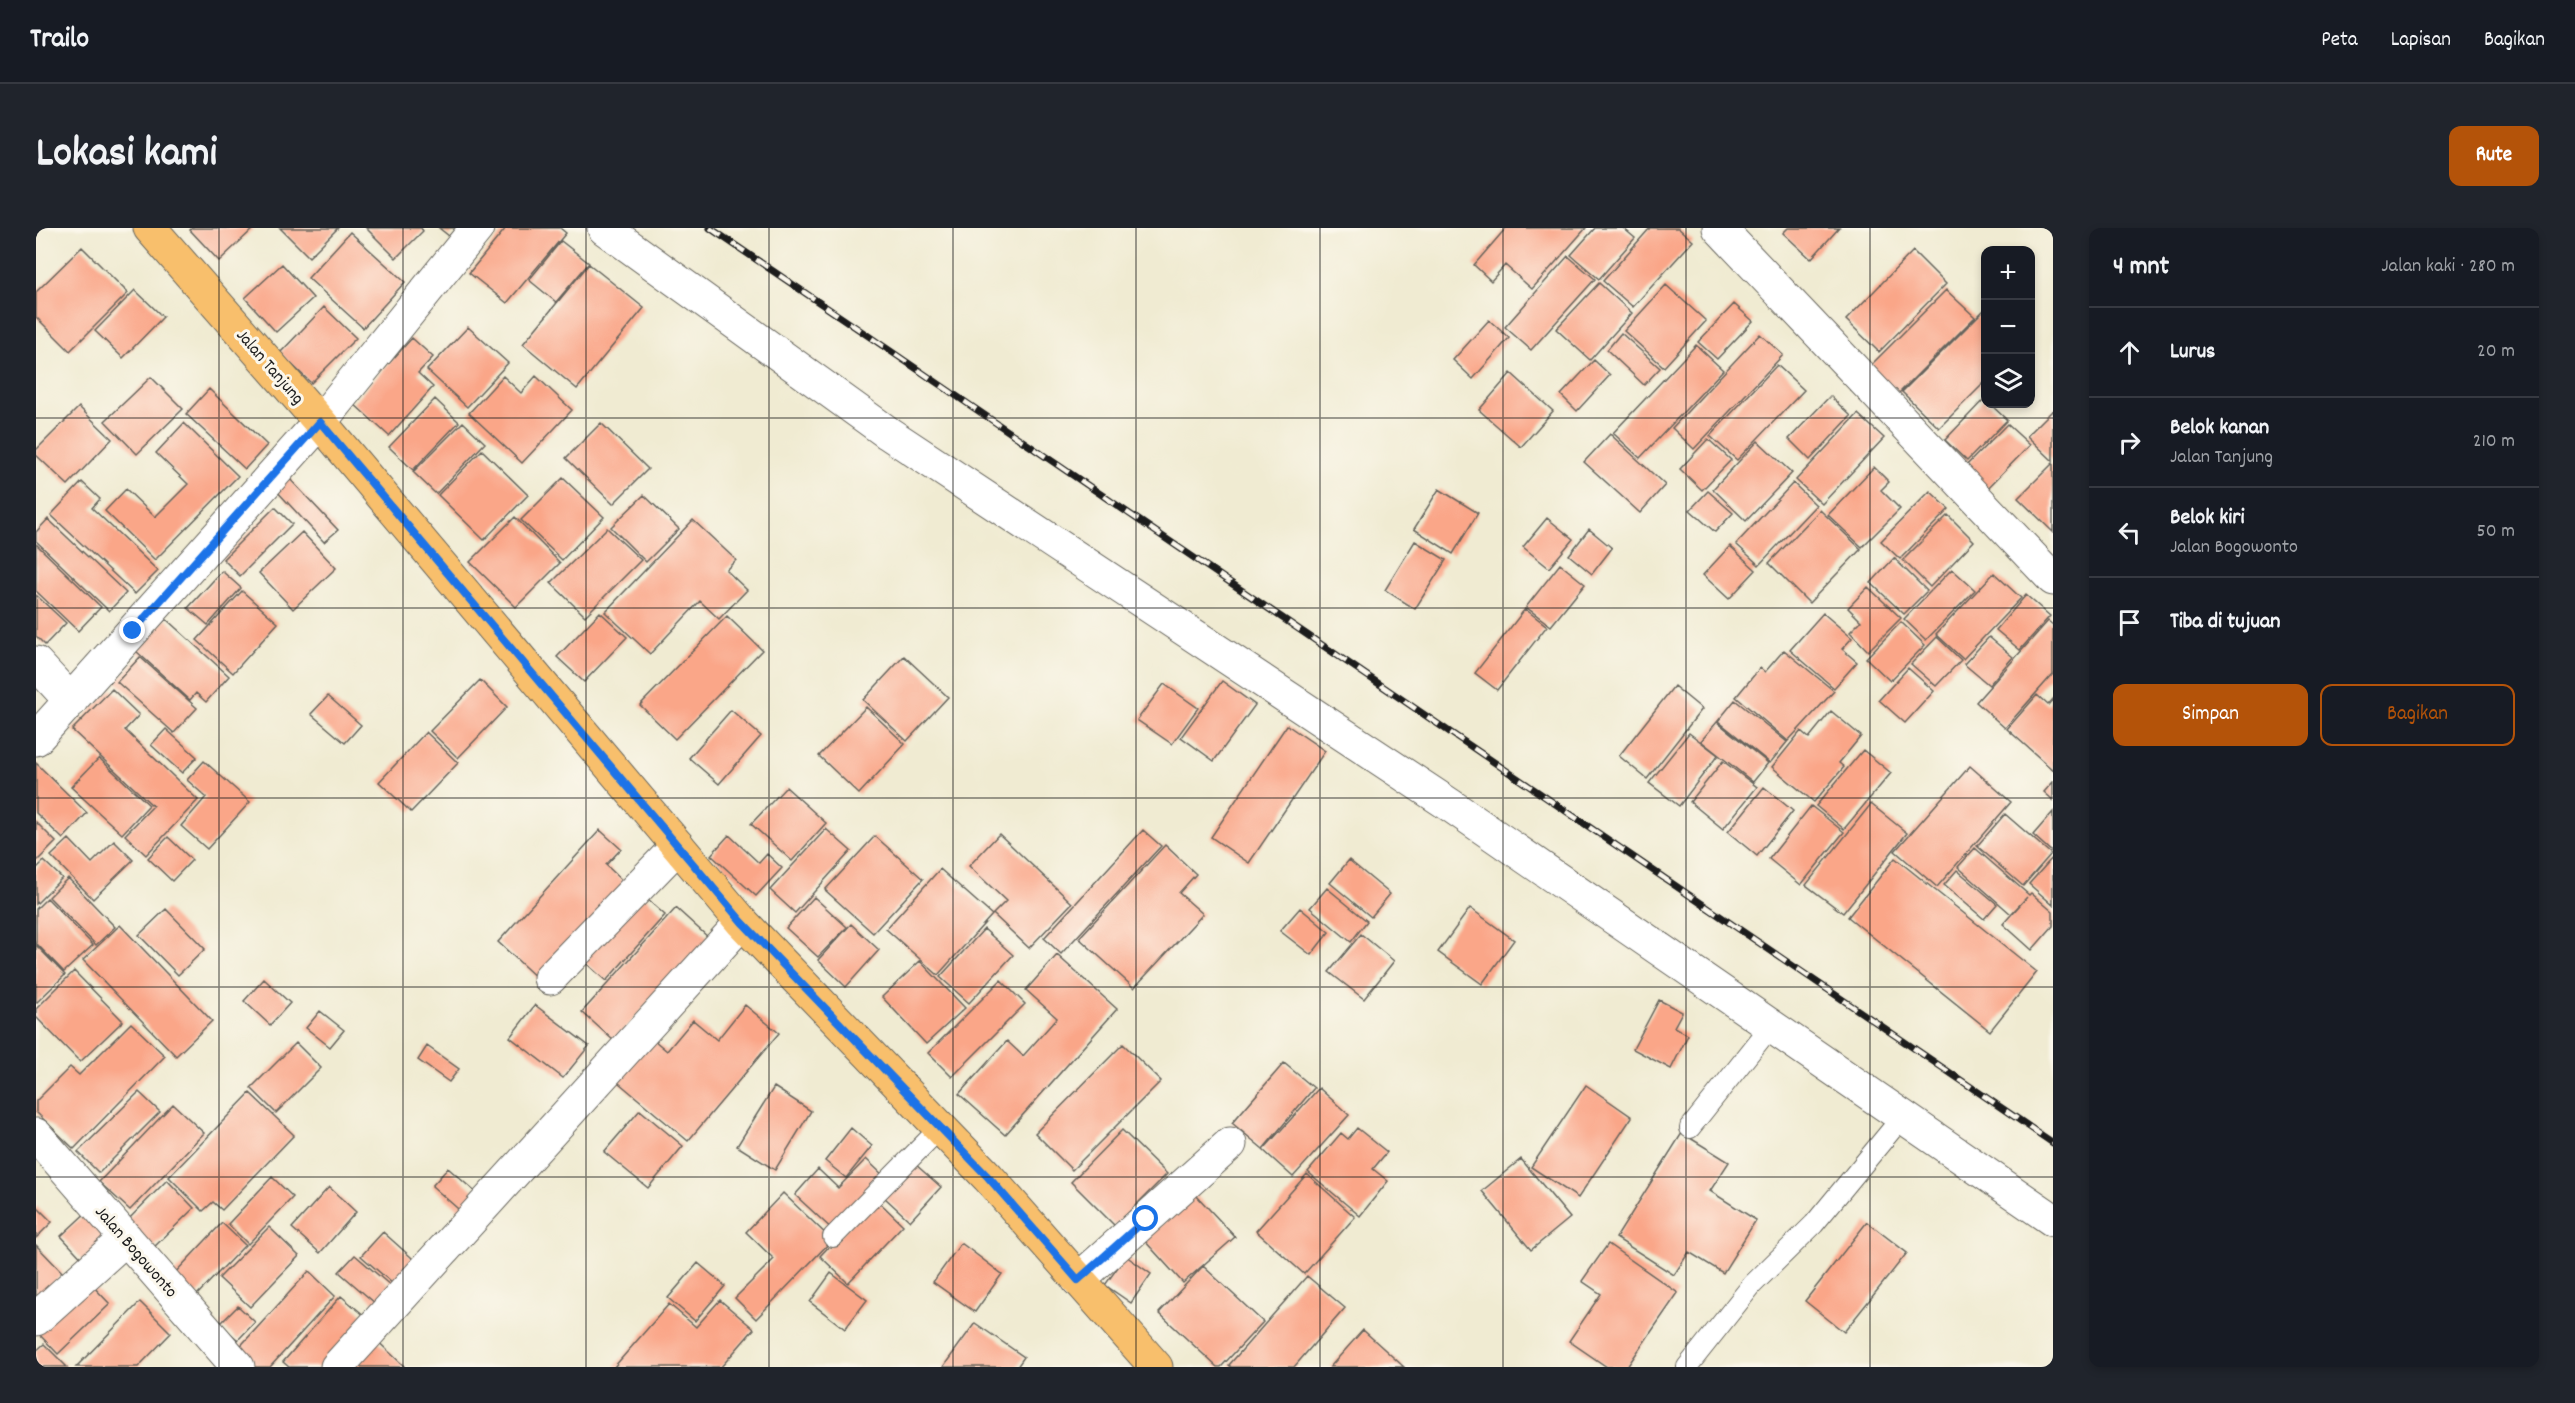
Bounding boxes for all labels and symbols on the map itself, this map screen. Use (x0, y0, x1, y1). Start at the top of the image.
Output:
street label: Jalan Tanjung (229, 324, 309, 411)
route end (119, 617, 145, 643)
street label: Jalan Bogowonto (88, 1201, 182, 1304)
route start (1132, 1205, 1158, 1231)

